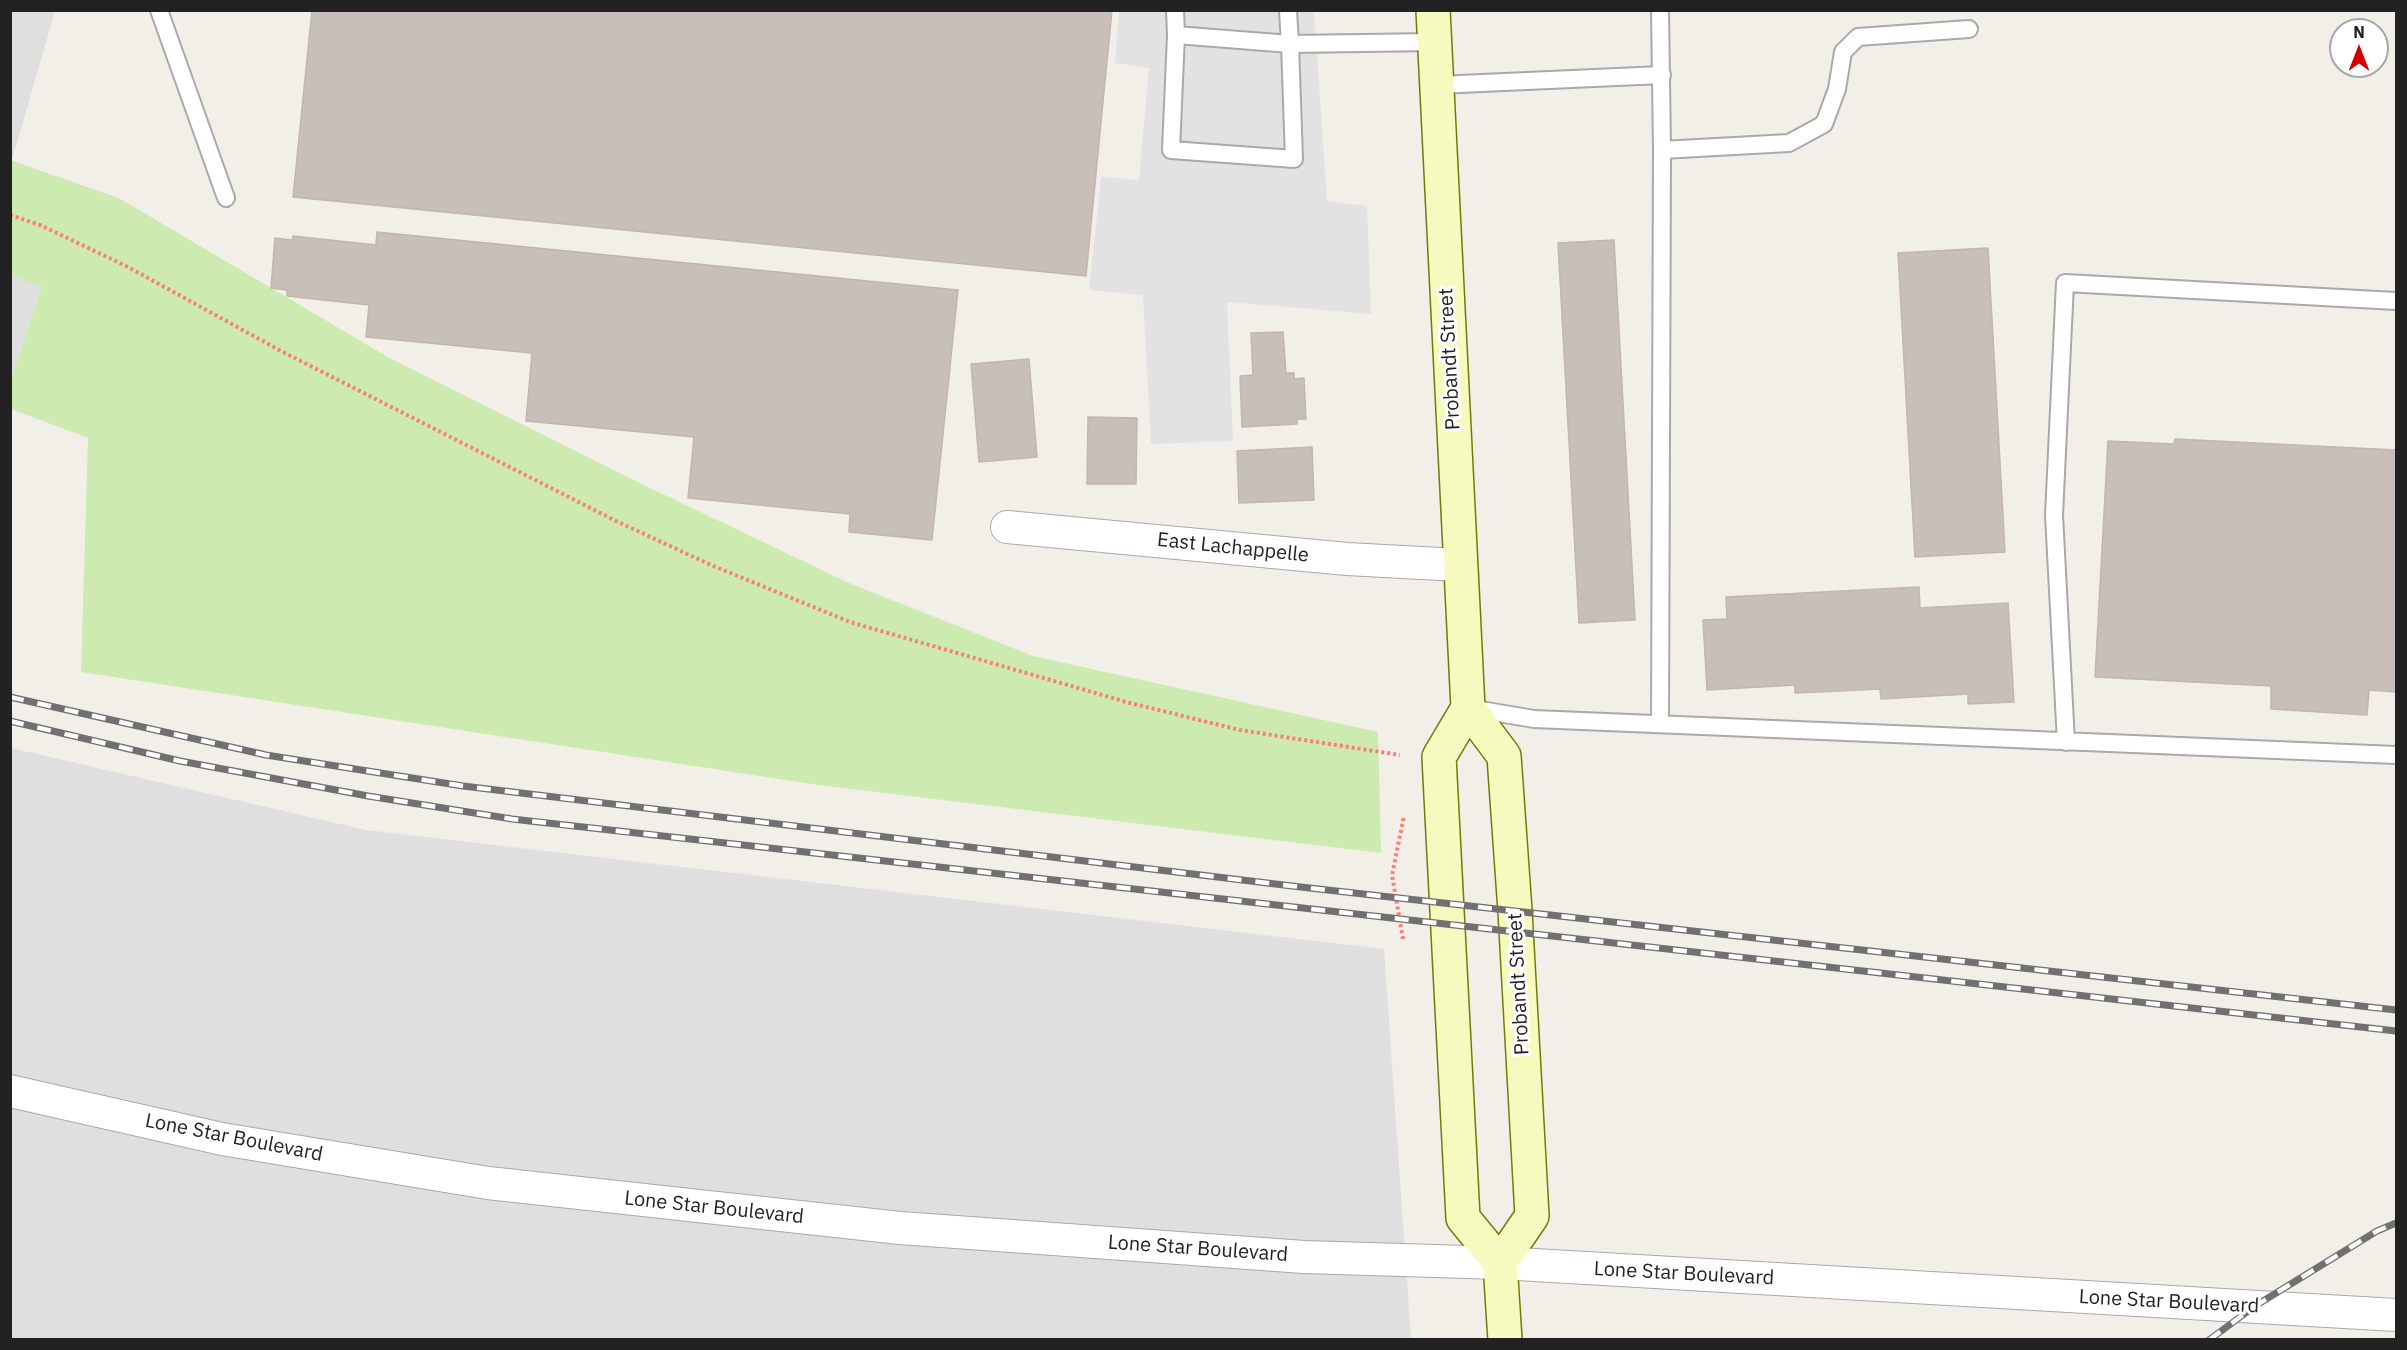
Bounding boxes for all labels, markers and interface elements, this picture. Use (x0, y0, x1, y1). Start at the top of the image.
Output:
north arrow (2329, 18, 2389, 78)
text: N (2353, 22, 2365, 42)
street label: Probandt Street (1434, 287, 1466, 431)
street label: East Lachappelle (1156, 528, 1310, 568)
street label: Probandt Street (1503, 912, 1535, 1056)
street label: Lone Star Boulevard (143, 1109, 325, 1167)
street label: Lone Star Boulevard (623, 1187, 805, 1229)
street label: Lone Star Boulevard (1107, 1231, 1289, 1267)
street label: Lone Star Boulevard (1593, 1257, 1775, 1291)
street label: Lone Star Boulevard (2078, 1285, 2260, 1319)

